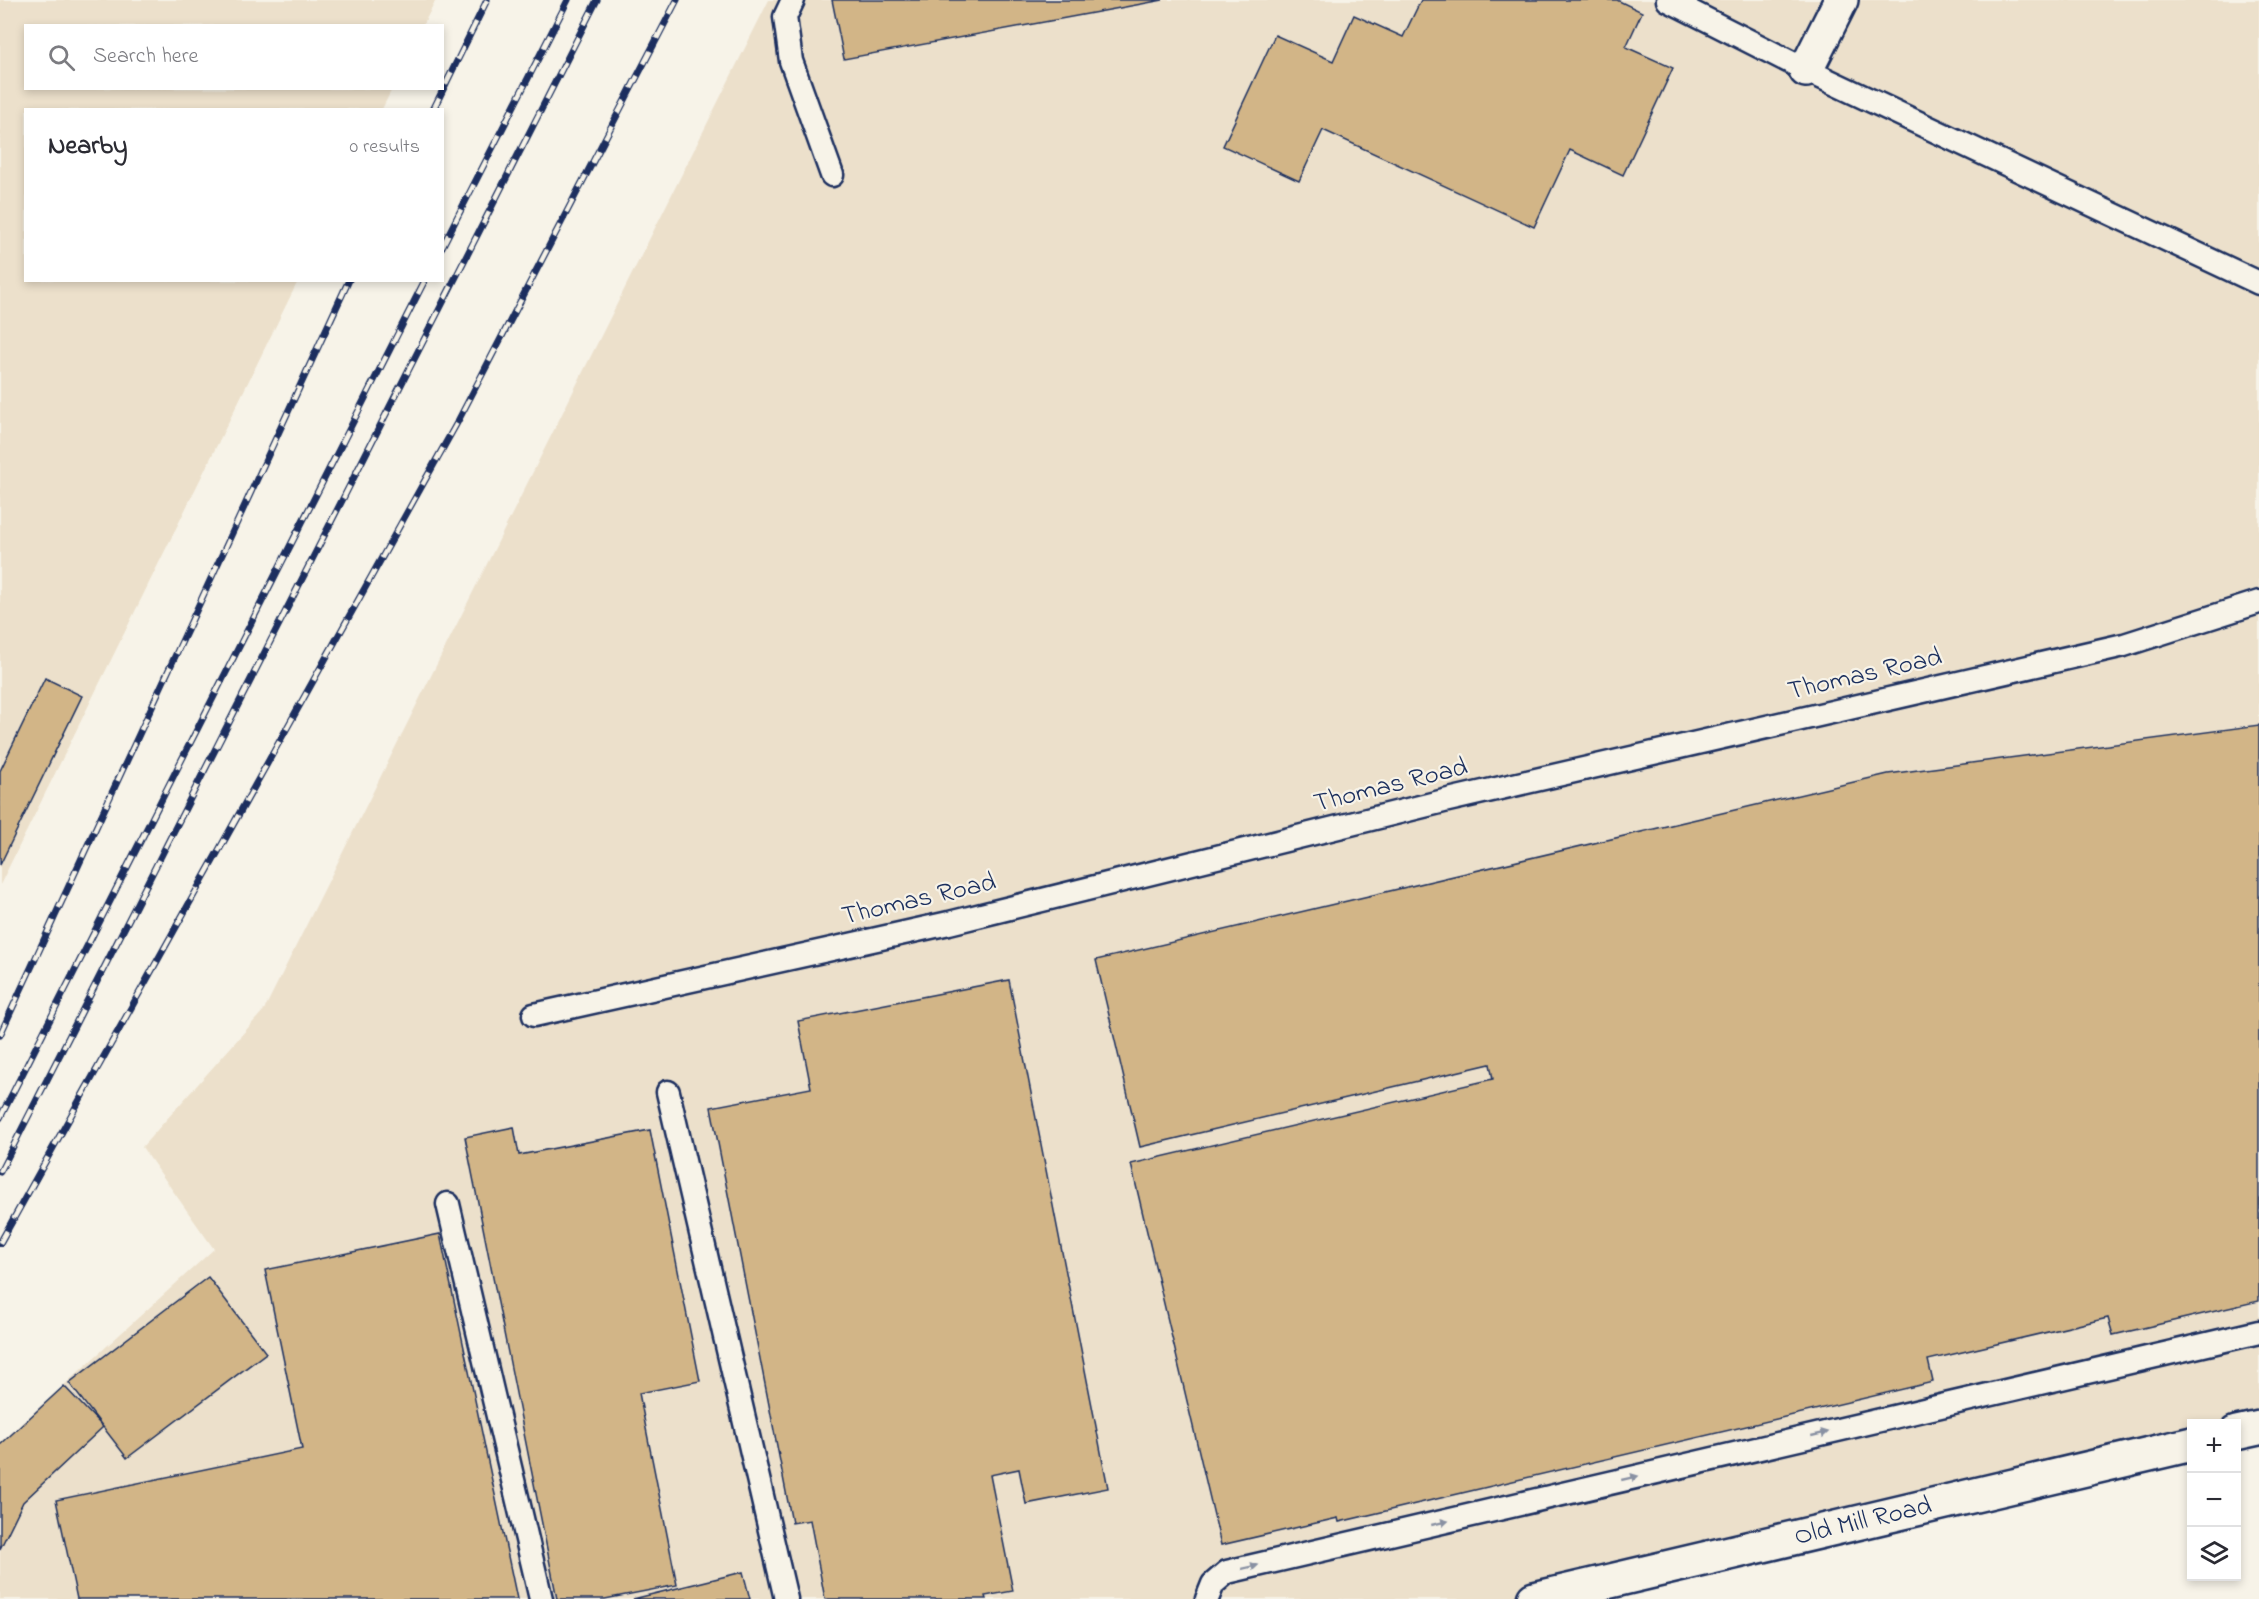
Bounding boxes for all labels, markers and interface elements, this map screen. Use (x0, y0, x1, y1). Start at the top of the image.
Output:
search box (24, 24, 444, 90)
icon: search (45, 41, 78, 74)
text: Search here (93, 41, 198, 73)
text: Nearby (48, 128, 127, 166)
text: 0 results (349, 133, 420, 162)
street label: Thomas Road (1784, 638, 1946, 712)
street label: Thomas Road (1310, 748, 1472, 824)
street label: Thomas Road (838, 863, 1000, 937)
map controls (2187, 1419, 2241, 1581)
button: + (2187, 1419, 2241, 1473)
one-way arrow (1811, 1429, 1830, 1438)
one-way arrow (1621, 1473, 1639, 1483)
button: − (2187, 1473, 2241, 1527)
street label: Old Mill Road (1790, 1486, 1936, 1557)
one-way arrow (1431, 1517, 1450, 1527)
button: layers (2187, 1527, 2241, 1581)
one-way arrow (1241, 1561, 1260, 1571)

